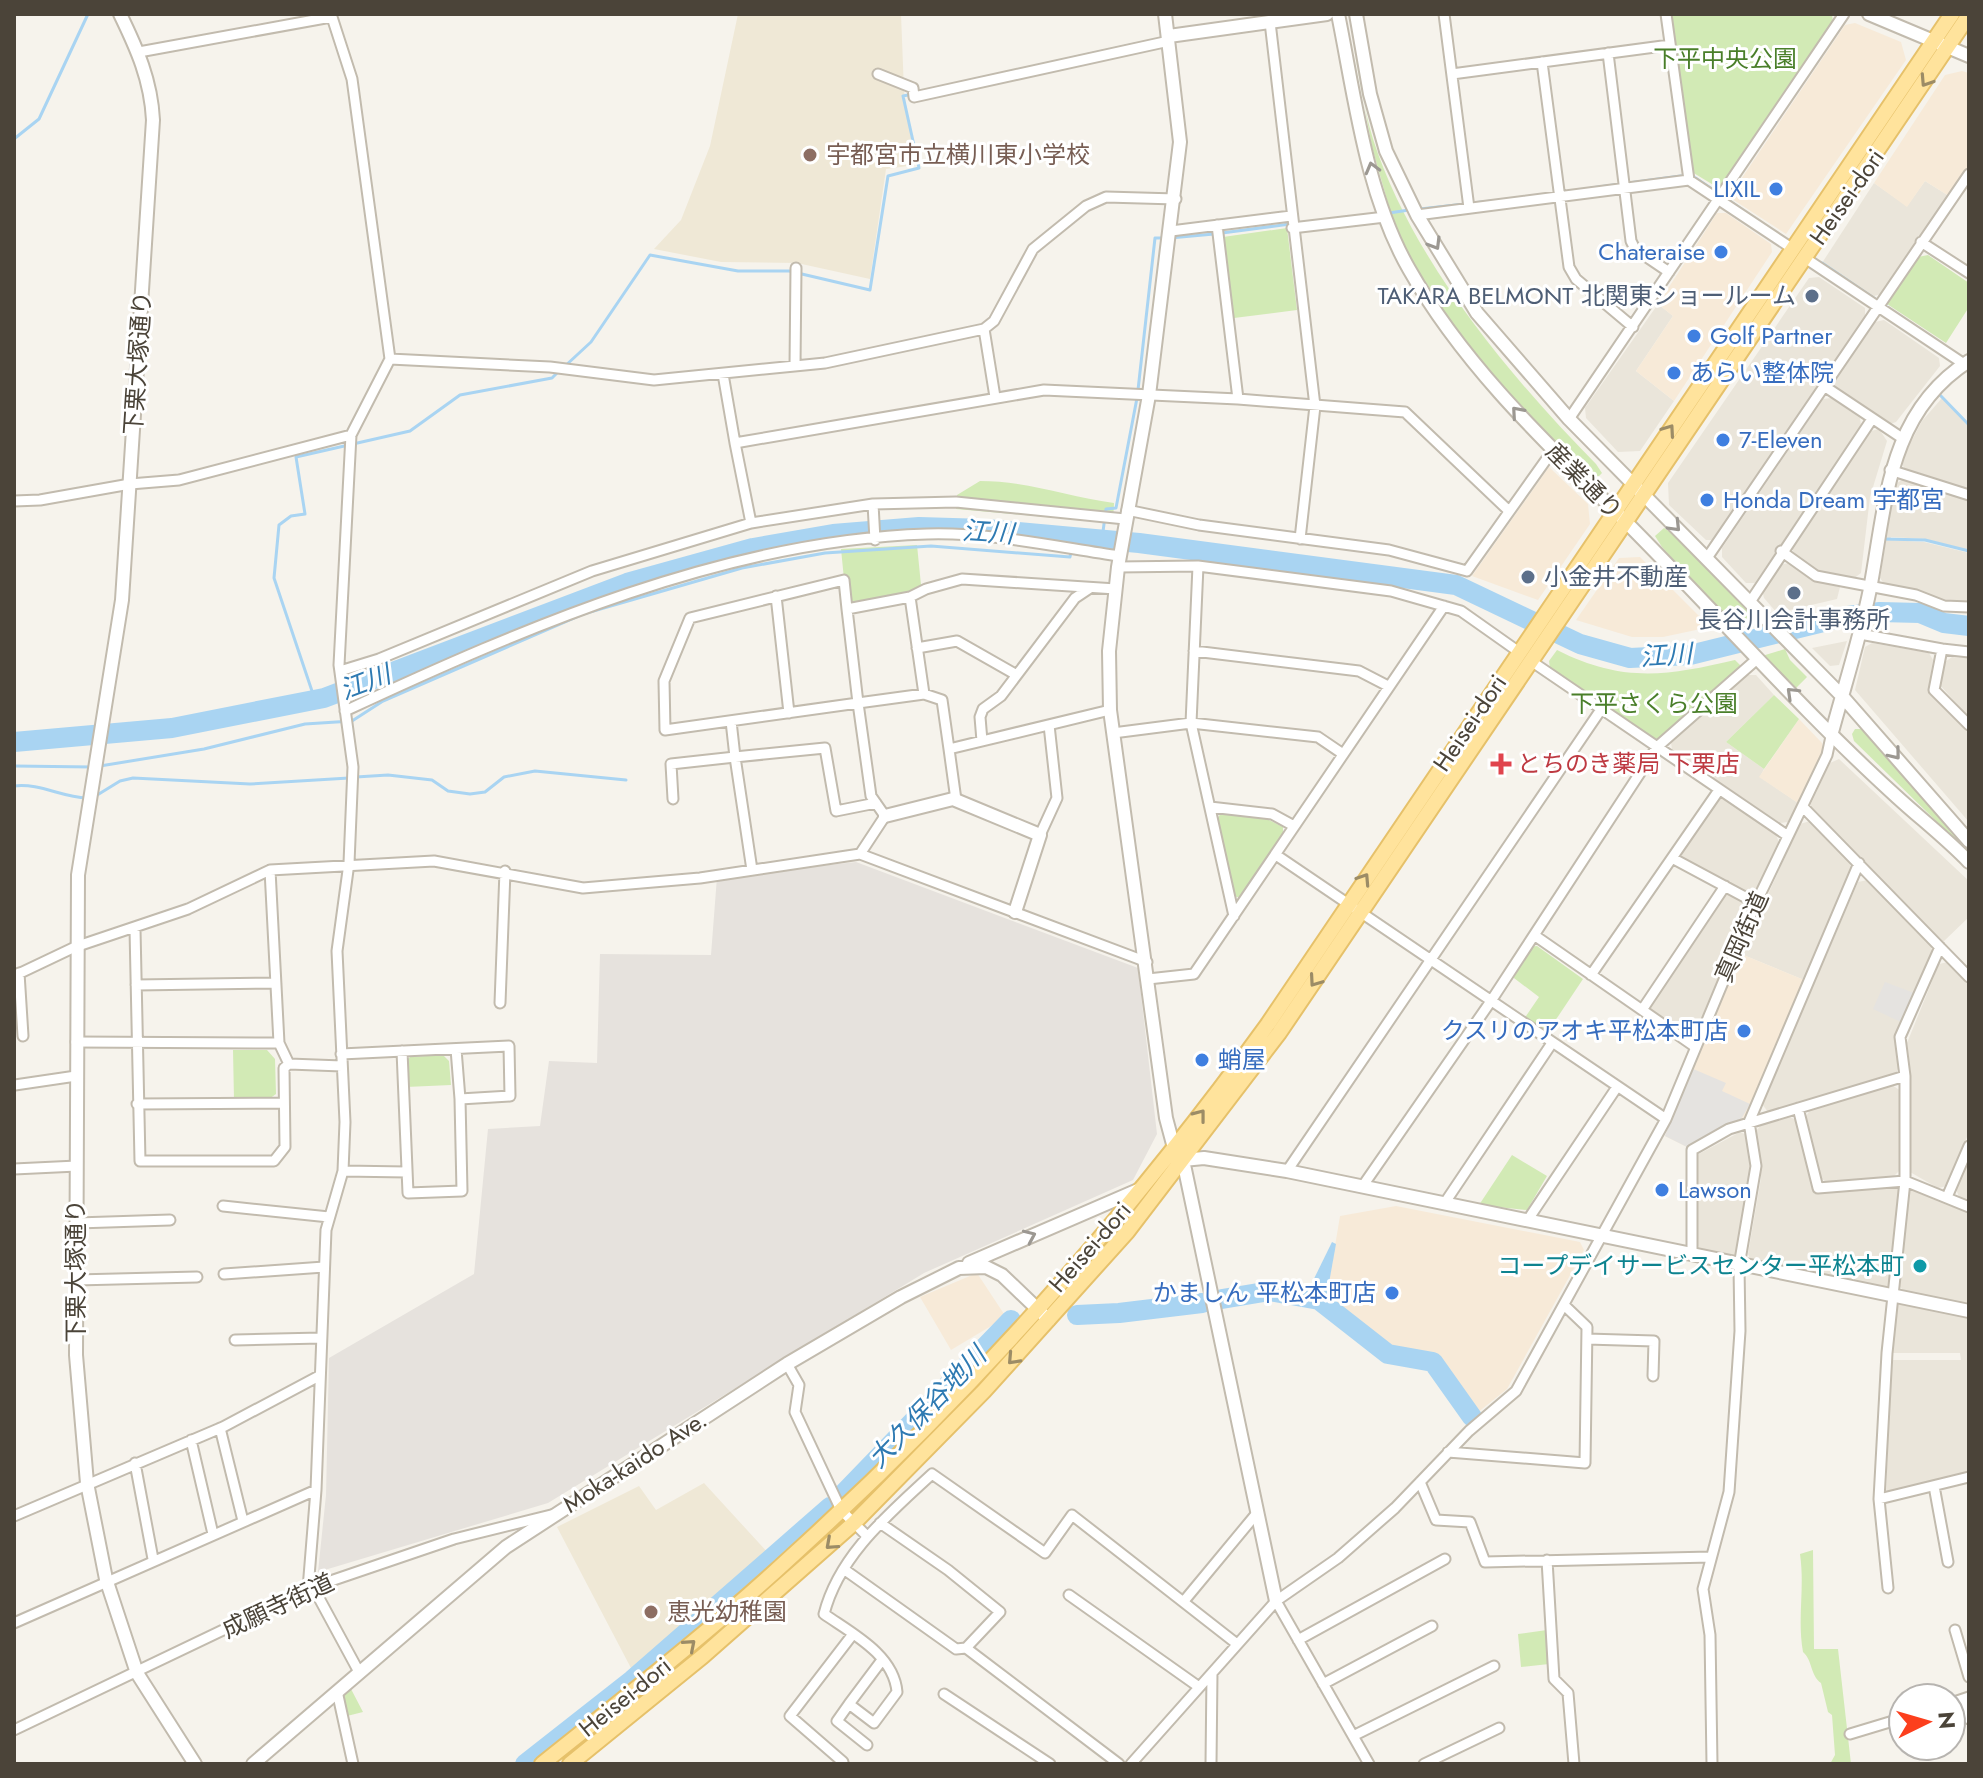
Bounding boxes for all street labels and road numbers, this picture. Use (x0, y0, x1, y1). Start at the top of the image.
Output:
street label: Heisei-dori (1801, 141, 1893, 252)
street label: 下栗大塚通り (115, 290, 160, 436)
street label: 産業通り (1538, 434, 1631, 527)
street label: Heisei-dori (1424, 667, 1515, 778)
street label: 真岡街道 (1706, 886, 1777, 988)
street label: Heisei-dori (1040, 1194, 1139, 1300)
street label: 下栗大塚通り (58, 1199, 93, 1343)
street label: Moka-kaido Ave. (556, 1402, 714, 1521)
street label: 成願寺街道 (216, 1564, 340, 1647)
street label: Heisei-dori (571, 1648, 679, 1745)

